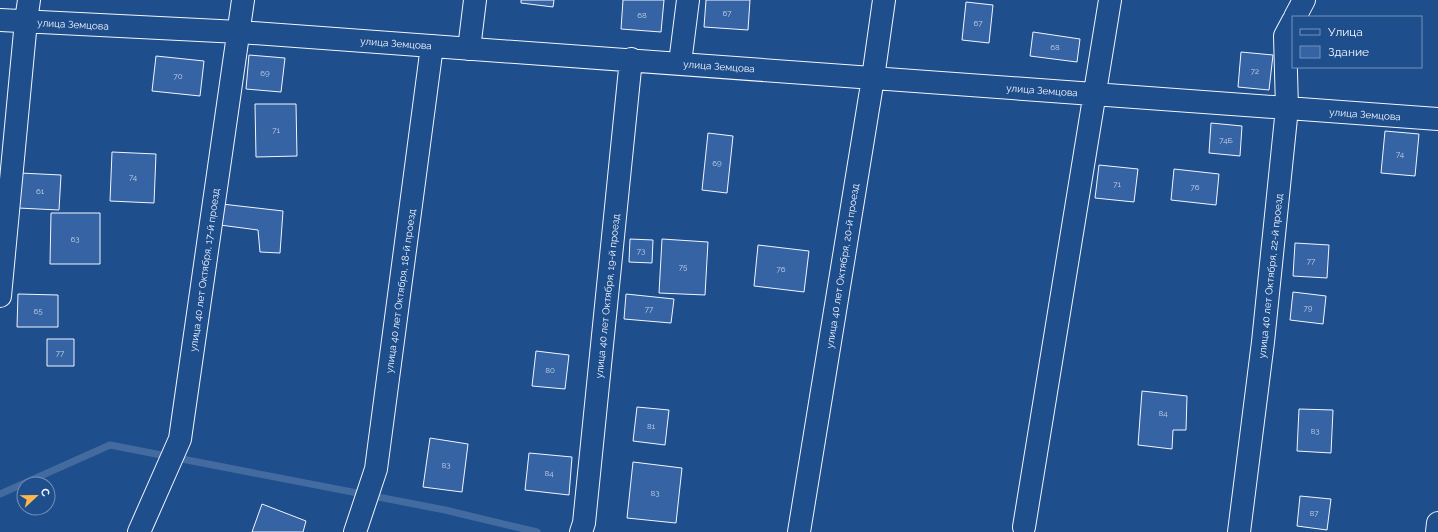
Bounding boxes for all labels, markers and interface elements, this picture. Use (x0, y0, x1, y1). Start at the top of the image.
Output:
house number: 67 (722, 8, 732, 18)
house number: 68 (637, 10, 647, 20)
legend (1292, 16, 1422, 68)
street label: улица Земцова (37, 17, 109, 32)
house number: 67 (973, 18, 983, 28)
text: Улица (1328, 25, 1363, 39)
street label: улица Земцова (360, 36, 432, 51)
house number: 68 (1050, 42, 1060, 52)
text: Здание (1328, 45, 1369, 59)
street label: улица Земцова (683, 59, 755, 74)
house number: 72 (1251, 66, 1259, 76)
house number: 69 (260, 68, 270, 78)
house number: 70 (173, 71, 183, 81)
street label: улица Земцова (1006, 83, 1078, 98)
street label: улица Земцова (1329, 107, 1401, 122)
house number: 71 (272, 125, 280, 135)
house number: 74Б (1219, 135, 1233, 145)
house number: 74 (1396, 149, 1405, 159)
house number: 69 (712, 158, 722, 168)
house number: 74 (129, 172, 138, 182)
house number: 71 (1113, 179, 1121, 189)
house number: 76 (1190, 182, 1200, 192)
street label: улица 40 лет Октября, 20-й проезд (824, 183, 861, 349)
house number: 61 (36, 186, 45, 196)
street label: улица 40 лет Октября, 17-й проезд (188, 188, 221, 352)
street label: улица 40 лет Октября, 22-й проезд (1256, 193, 1285, 359)
street label: улица 40 лет Октября, 18-й проезд (384, 208, 417, 374)
street label: улица 40 лет Октября, 19-й проезд (593, 213, 622, 379)
house number: 63 (70, 234, 80, 244)
house number: 73 (637, 246, 645, 256)
house number: 77 (1307, 256, 1316, 266)
house number: 75 (679, 262, 688, 272)
house number: 76 (776, 264, 786, 274)
house number: 79 (1304, 303, 1313, 313)
house number: 77 (645, 304, 654, 314)
house number: 65 (33, 306, 43, 316)
house number: 77 (56, 348, 65, 358)
house number: 80 (545, 365, 555, 375)
house number: 84 (1158, 408, 1168, 418)
house number: 81 (647, 421, 656, 431)
house number: 83 (1310, 426, 1320, 436)
house number: 83 (441, 460, 451, 470)
house number: 84 (544, 468, 554, 478)
north arrow (16, 476, 56, 516)
text: С (37, 487, 52, 499)
house number: 83 (650, 488, 660, 498)
house number: 87 (1309, 508, 1319, 518)

